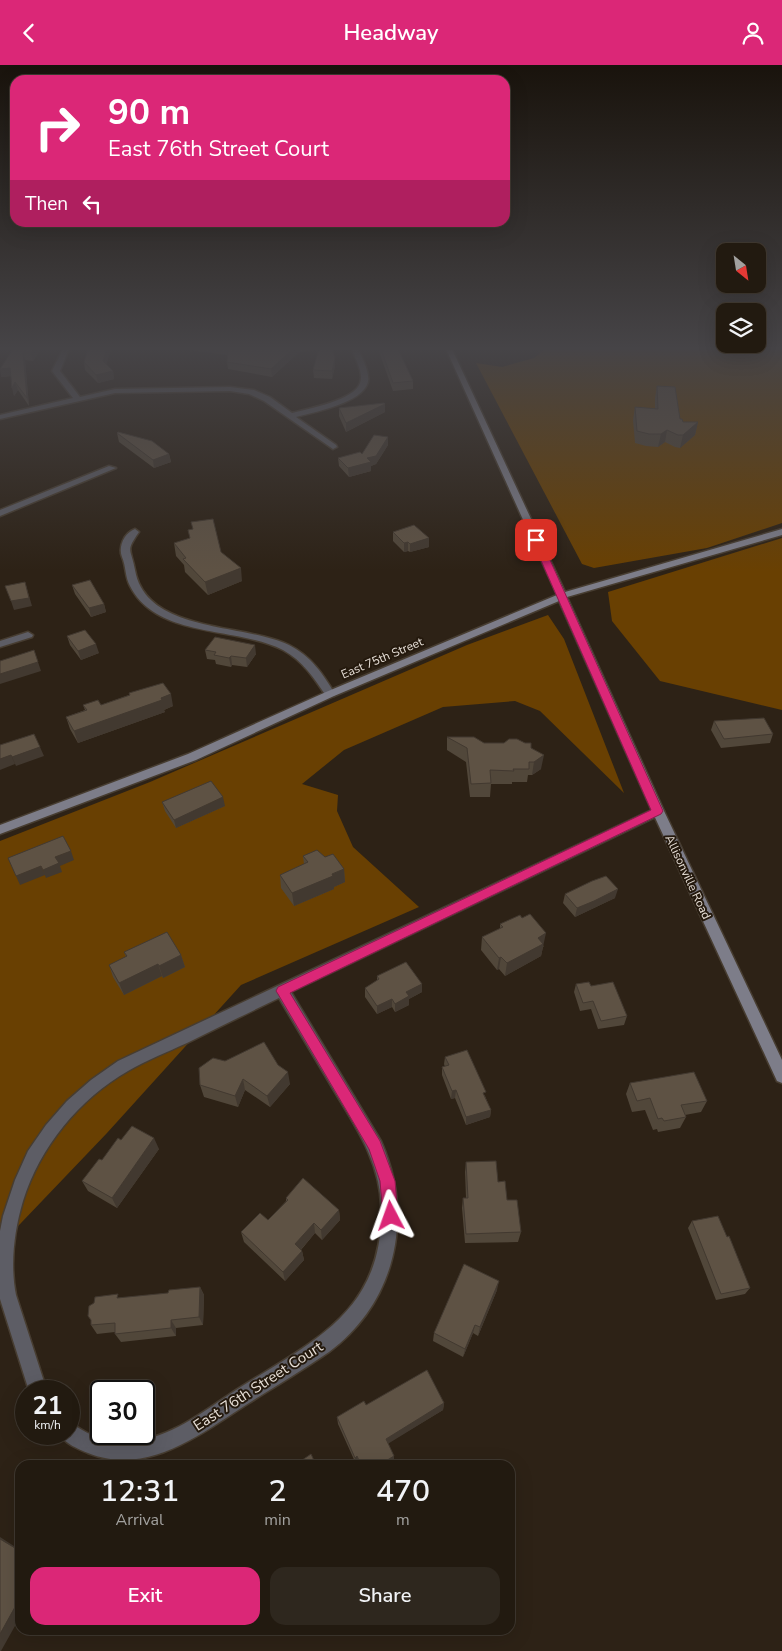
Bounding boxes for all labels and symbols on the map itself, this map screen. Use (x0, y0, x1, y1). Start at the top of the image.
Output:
north arrow (716, 243, 766, 293)
pin (515, 519, 557, 561)
street label: East 75th Street (339, 633, 426, 682)
street label: Allisonville Road (661, 832, 715, 922)
position arrow (364, 1189, 416, 1241)
street label: East 76th Street Court (189, 1336, 327, 1435)
speed limit sign: 30 (90, 1380, 155, 1445)

